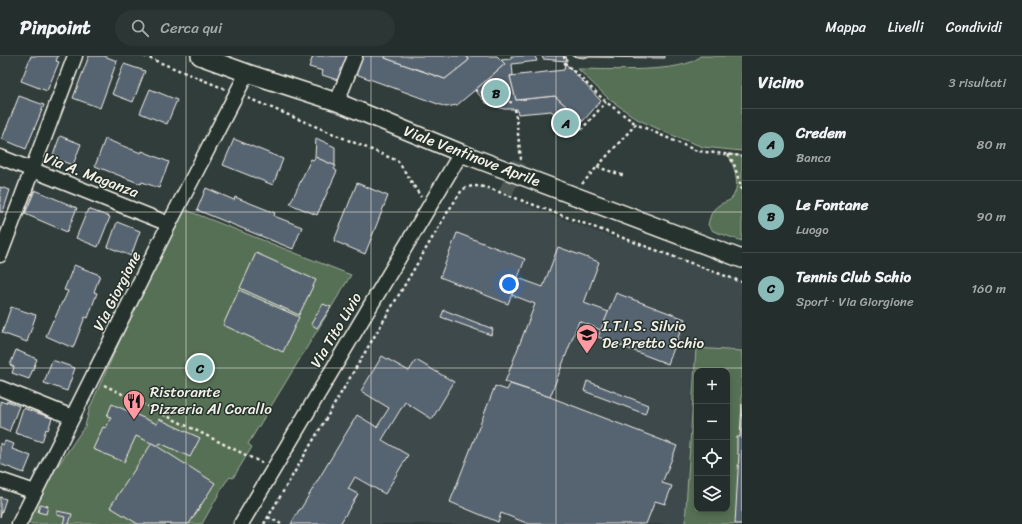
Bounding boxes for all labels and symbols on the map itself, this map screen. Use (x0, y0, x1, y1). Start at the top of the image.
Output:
pin: B (483, 78, 509, 108)
pin: A (553, 108, 579, 138)
street label: Viale Ventinove Aprile (400, 118, 544, 194)
street label: Via A. Maganza (39, 145, 143, 205)
street label: Via Giorgione (86, 246, 148, 336)
your location (499, 274, 519, 294)
street label: Via Tito Livio (303, 287, 369, 373)
place label: I.T.I.S. Silvio De Pretto Schio (601, 313, 704, 356)
school or university icon: I.T.I.S. Silvio De Pretto Schio (574, 322, 600, 355)
pin: C (187, 353, 213, 383)
place label: Ristorante Pizzeria Al Corallo (150, 379, 272, 422)
restaurant icon: Ristorante Pizzeria Al Corallo (121, 388, 147, 421)

